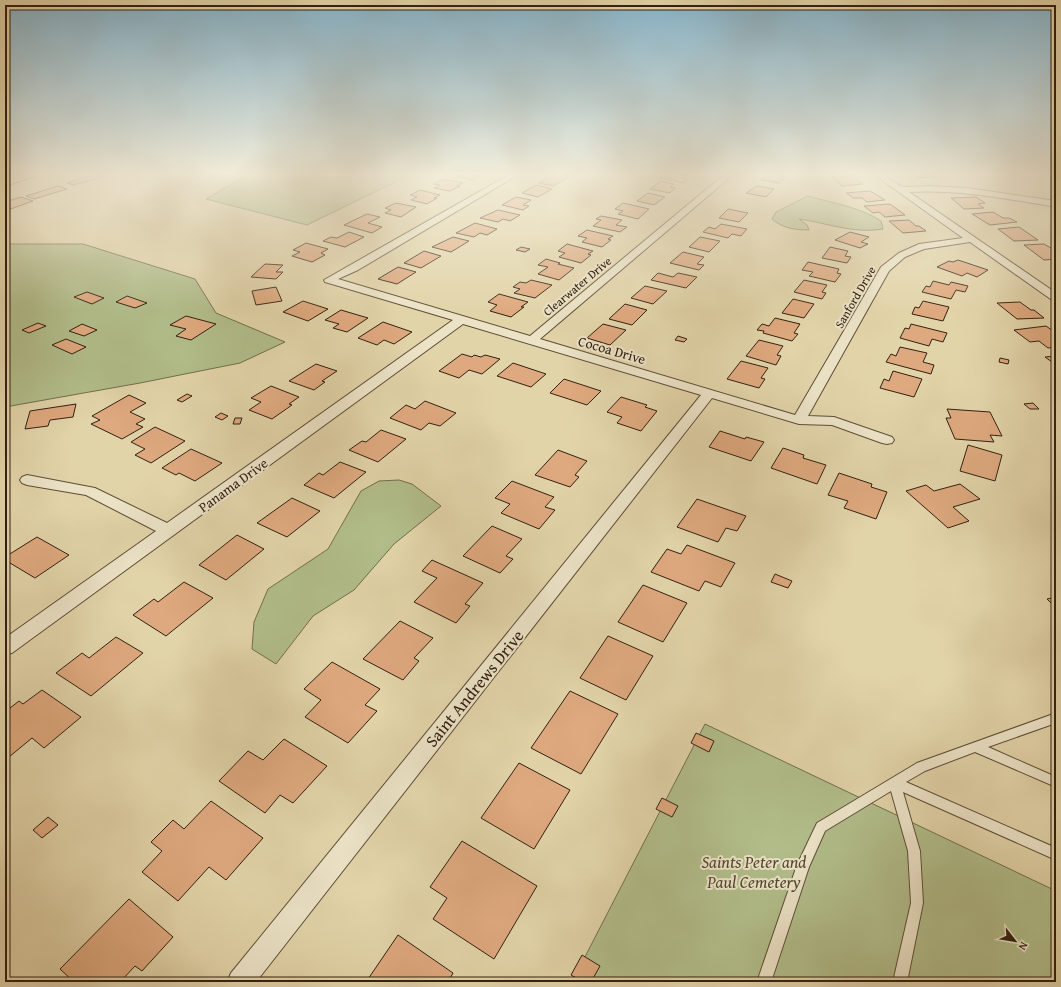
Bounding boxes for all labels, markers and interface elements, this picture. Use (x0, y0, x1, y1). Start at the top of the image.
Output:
street label: Clearwater Drive (539, 252, 615, 320)
street label: Sanford Drive (830, 263, 880, 331)
street label: Cocoa Drive (576, 331, 648, 369)
street label: Panama Drive (194, 453, 272, 517)
street label: Saint Andrews Drive (419, 624, 529, 752)
park label: Saints Peter and Paul Cemetery (701, 849, 807, 894)
north arrow (995, 921, 1035, 961)
text: N (1014, 939, 1032, 954)

